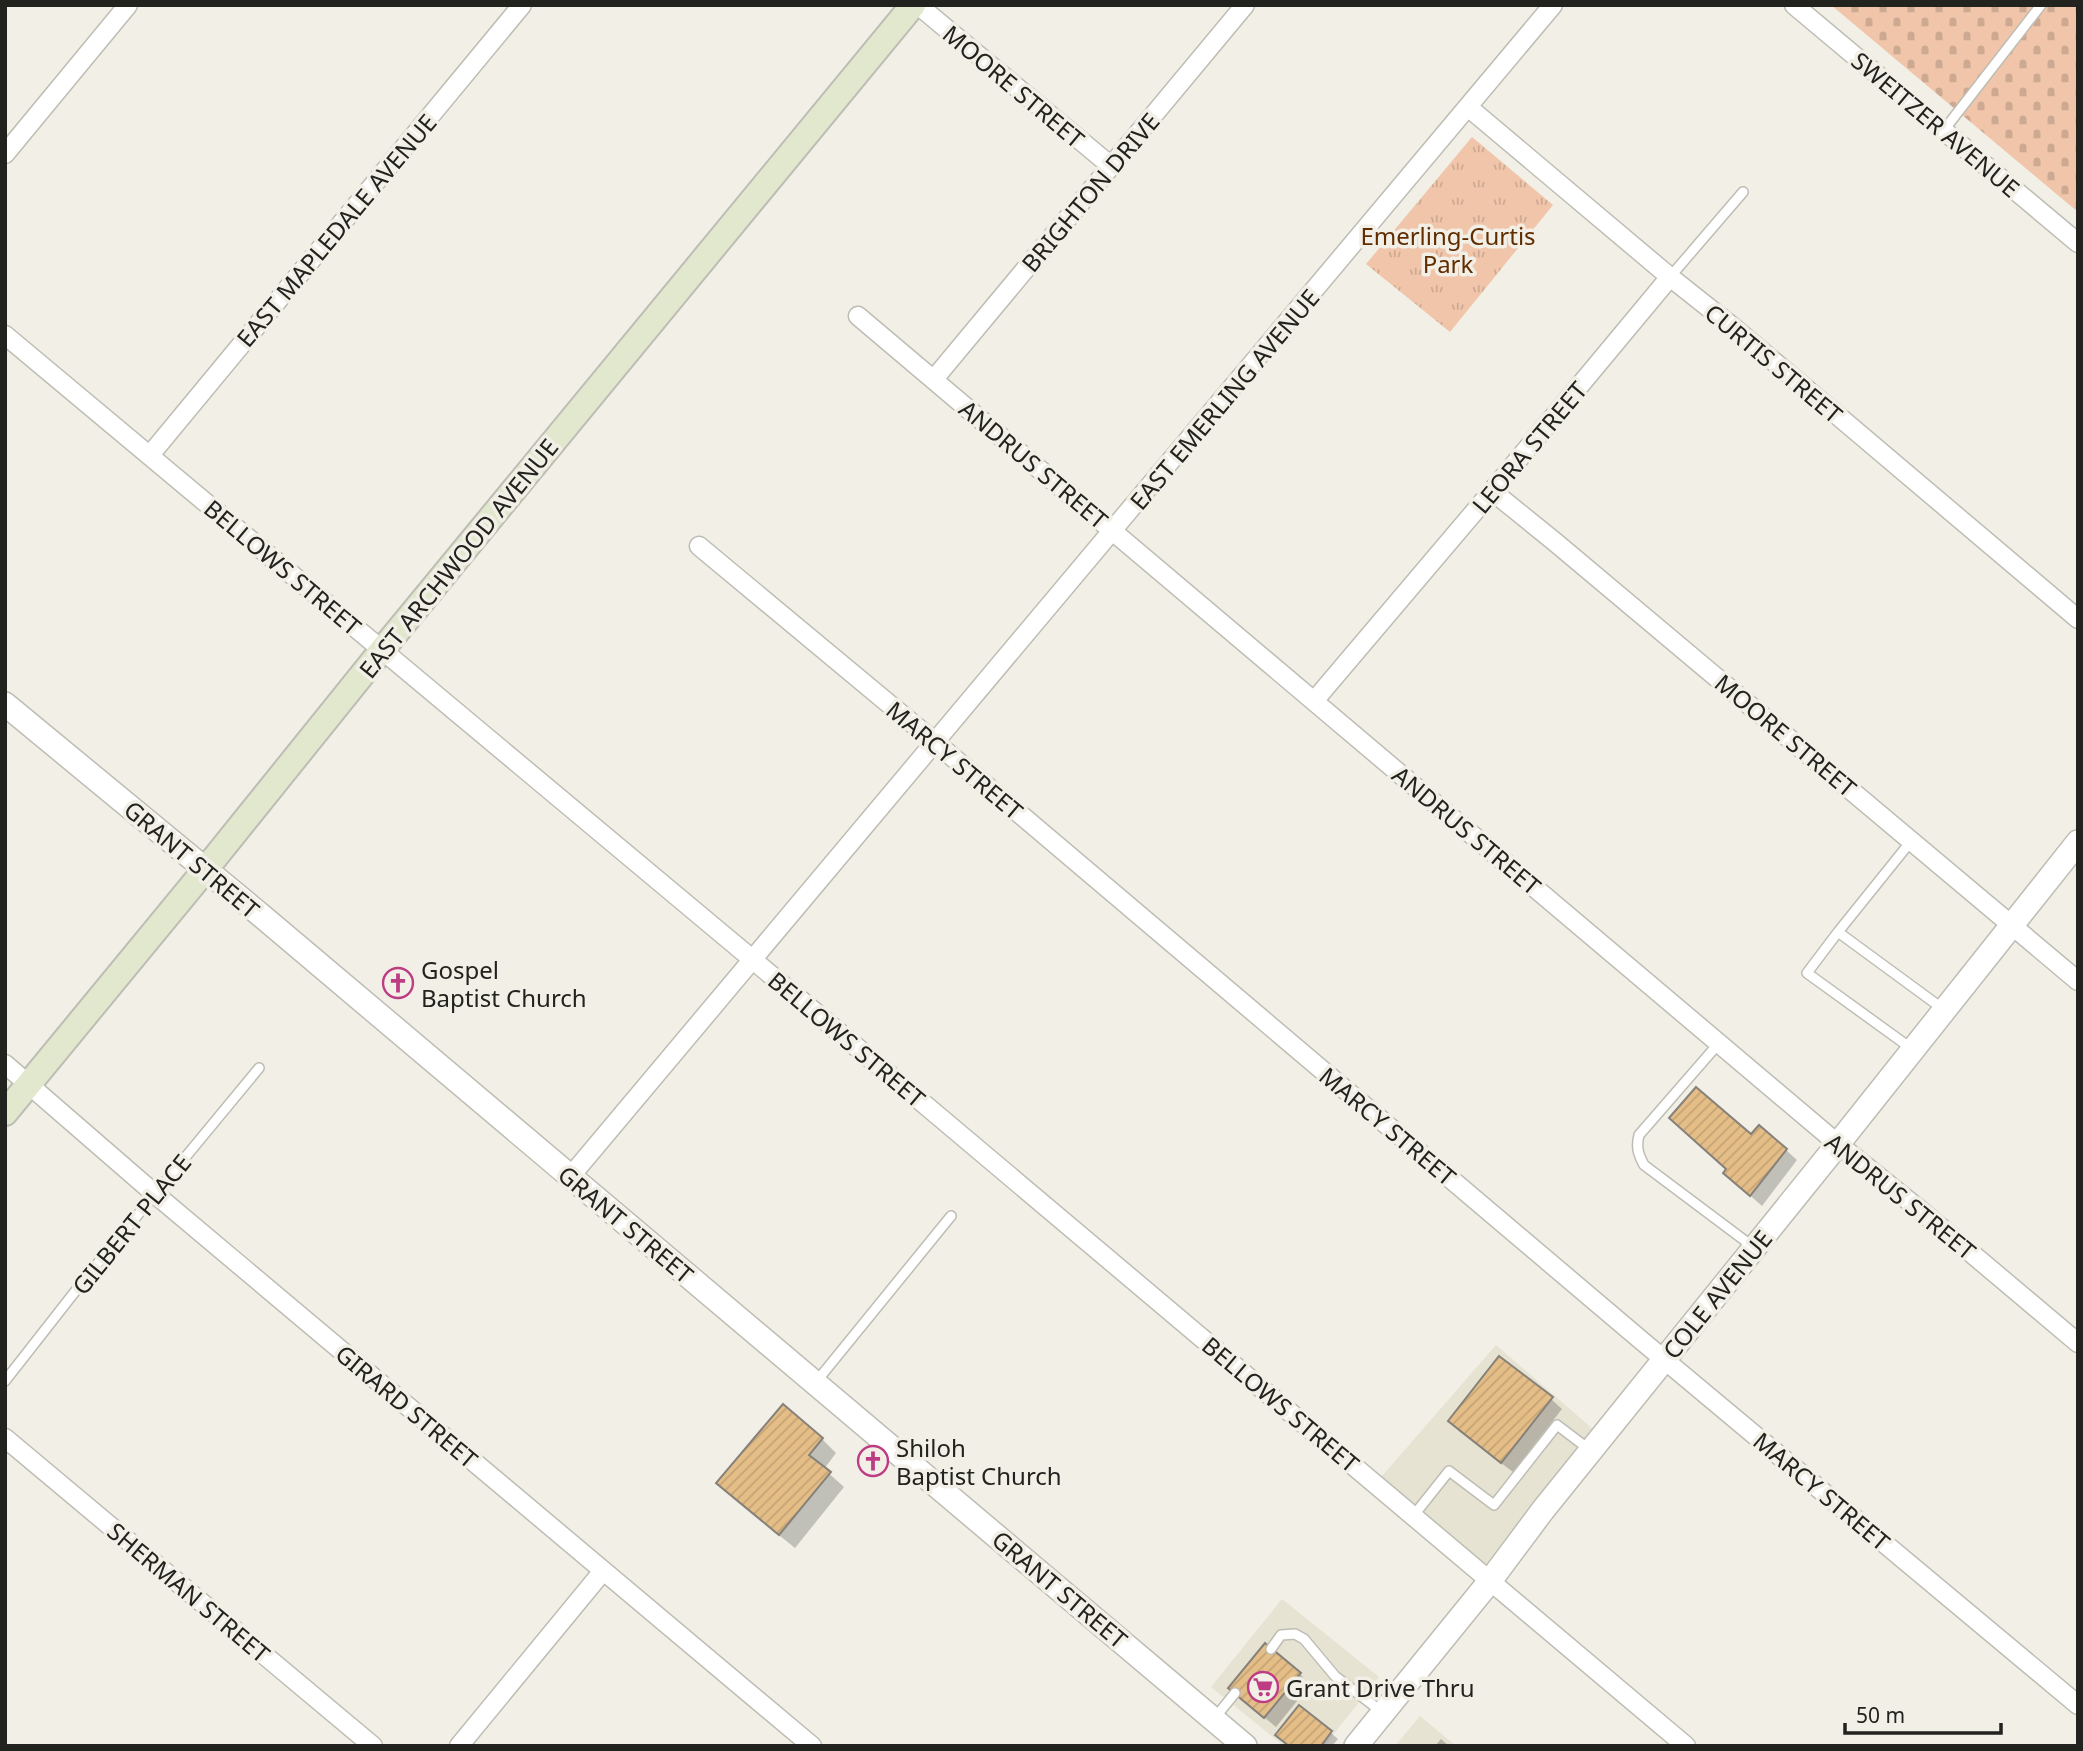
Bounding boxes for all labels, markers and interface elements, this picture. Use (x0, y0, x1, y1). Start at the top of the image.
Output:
street label: MOORE STREET (936, 17, 1092, 155)
street label: SWEITZER AVENUE (1845, 44, 2027, 204)
street label: BRIGHTON DRIVE (1014, 105, 1166, 279)
street label: EAST MAPLEDALE AVENUE (229, 106, 443, 354)
park label: Emerling-Curtis Park (1360, 219, 1536, 280)
street label: EAST EMERLING AVENUE (1122, 282, 1326, 516)
street label: CURTIS STREET (1698, 296, 1850, 431)
street label: LEORA STREET (1464, 374, 1594, 520)
street label: ANDRUS STREET (953, 392, 1116, 536)
street label: EAST ARCHWOOD AVENUE (351, 431, 565, 685)
street label: BELLOWS STREET (198, 492, 369, 643)
street label: MOORE STREET (1708, 666, 1864, 804)
street label: MARCY STREET (880, 693, 1031, 827)
street label: ANDRUS STREET (1386, 758, 1549, 902)
street label: GRANT STREET (117, 793, 267, 926)
place label: Gospel Baptist Church (421, 953, 587, 1014)
street label: BELLOWS STREET (762, 964, 933, 1115)
church icon: Gospel Baptist Church (381, 966, 415, 1000)
street label: MARCY STREET (1313, 1059, 1464, 1193)
street label: ANDRUS STREET (1819, 1125, 1984, 1267)
street label: GILBERT PLACE (64, 1147, 198, 1301)
street label: GRANT STREET (551, 1158, 701, 1291)
street label: COLE AVENUE (1655, 1223, 1779, 1365)
street label: BELLOWS STREET (1196, 1329, 1367, 1480)
street label: GIRARD STREET (329, 1337, 486, 1476)
street label: MARCY STREET (1747, 1424, 1898, 1558)
place label: Shiloh Baptist Church (896, 1431, 1062, 1492)
church icon: Shiloh Baptist Church (856, 1444, 890, 1478)
street label: SHERMAN STREET (101, 1514, 278, 1670)
street label: GRANT STREET (985, 1523, 1135, 1656)
supermarket icon: Grant Drive Thru (1246, 1670, 1280, 1704)
place label: Grant Drive Thru (1286, 1671, 1475, 1704)
scale bar (1845, 1692, 2001, 1736)
text: 50 m (1856, 1701, 1905, 1729)

